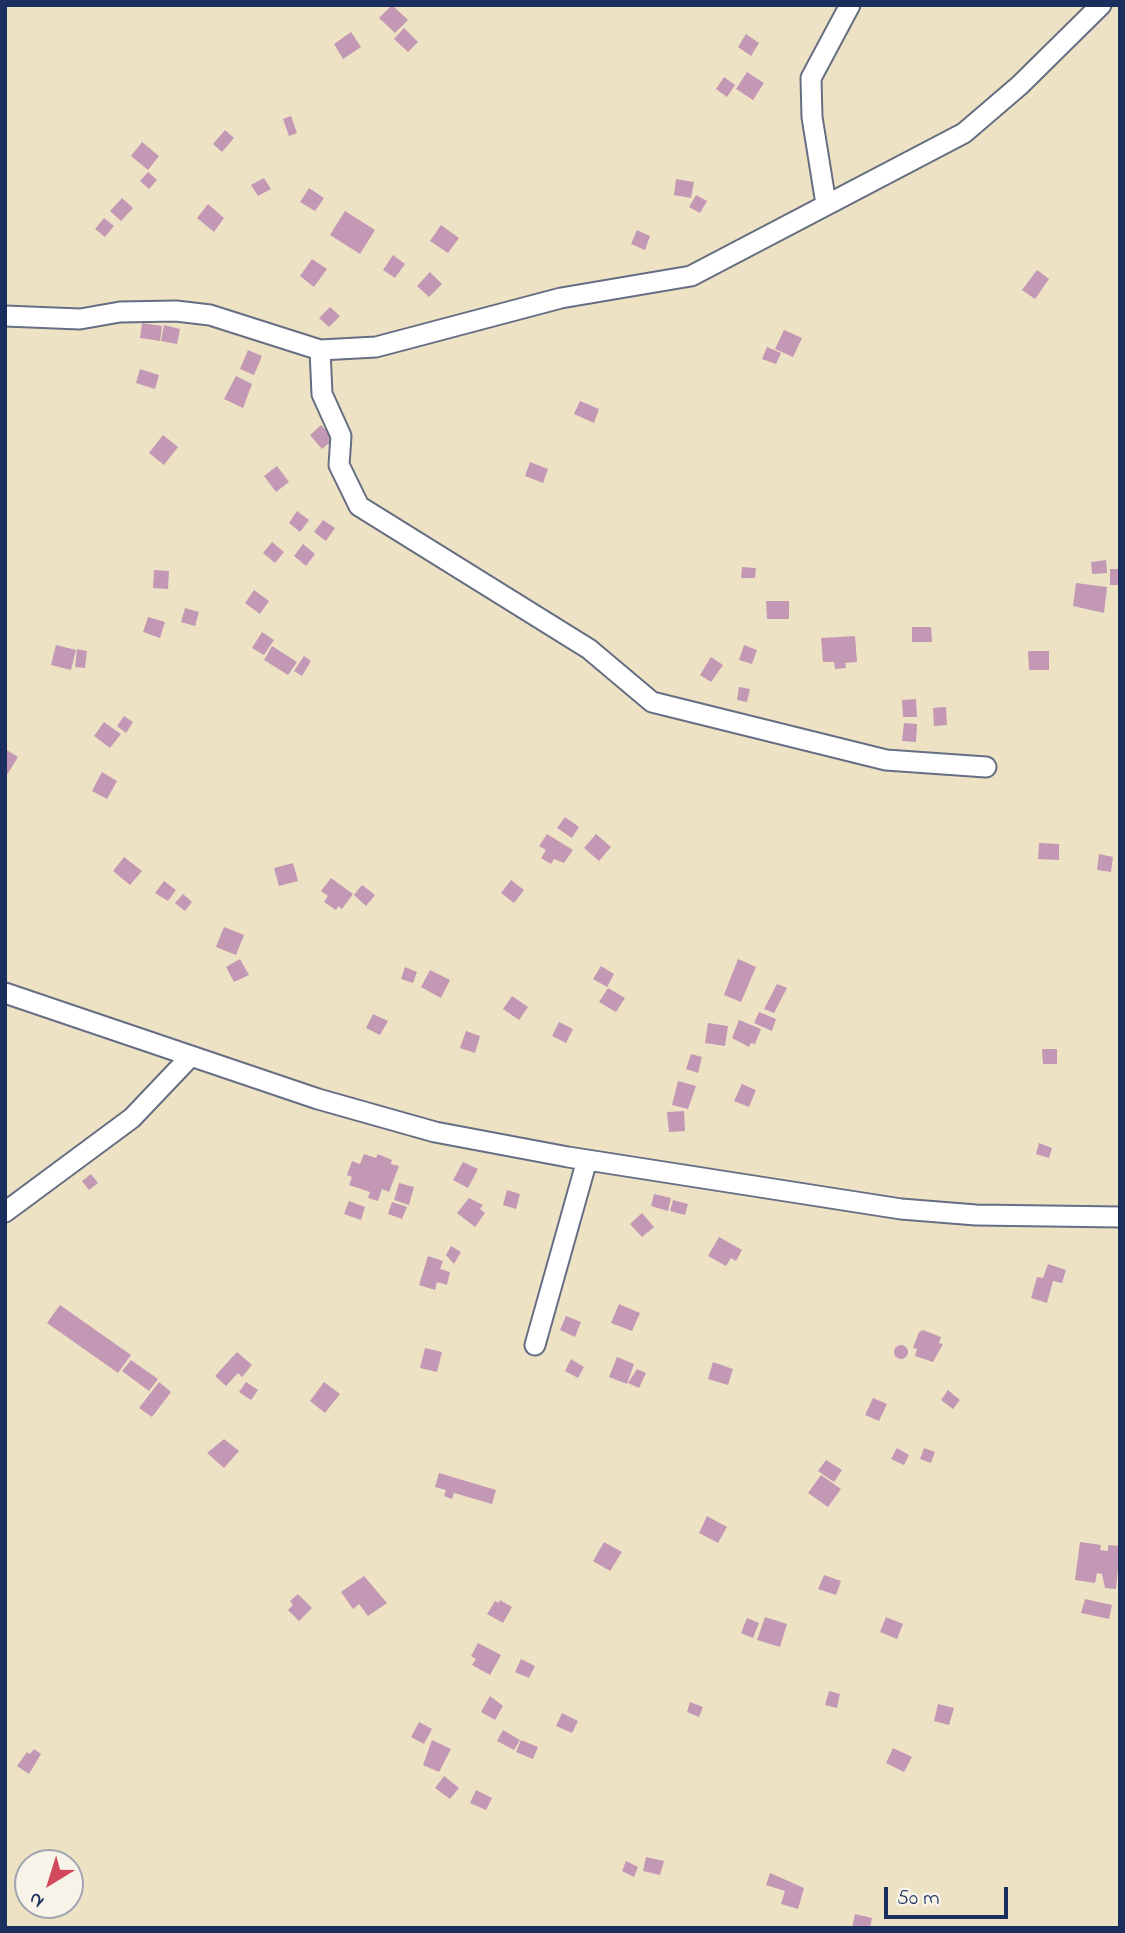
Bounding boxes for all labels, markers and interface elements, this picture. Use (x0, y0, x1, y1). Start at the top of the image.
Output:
north arrow (14, 1849, 84, 1919)
scale bar (887, 1874, 1011, 1918)
text: 50 m (897, 1884, 940, 1914)
text: N (24, 1885, 50, 1914)

